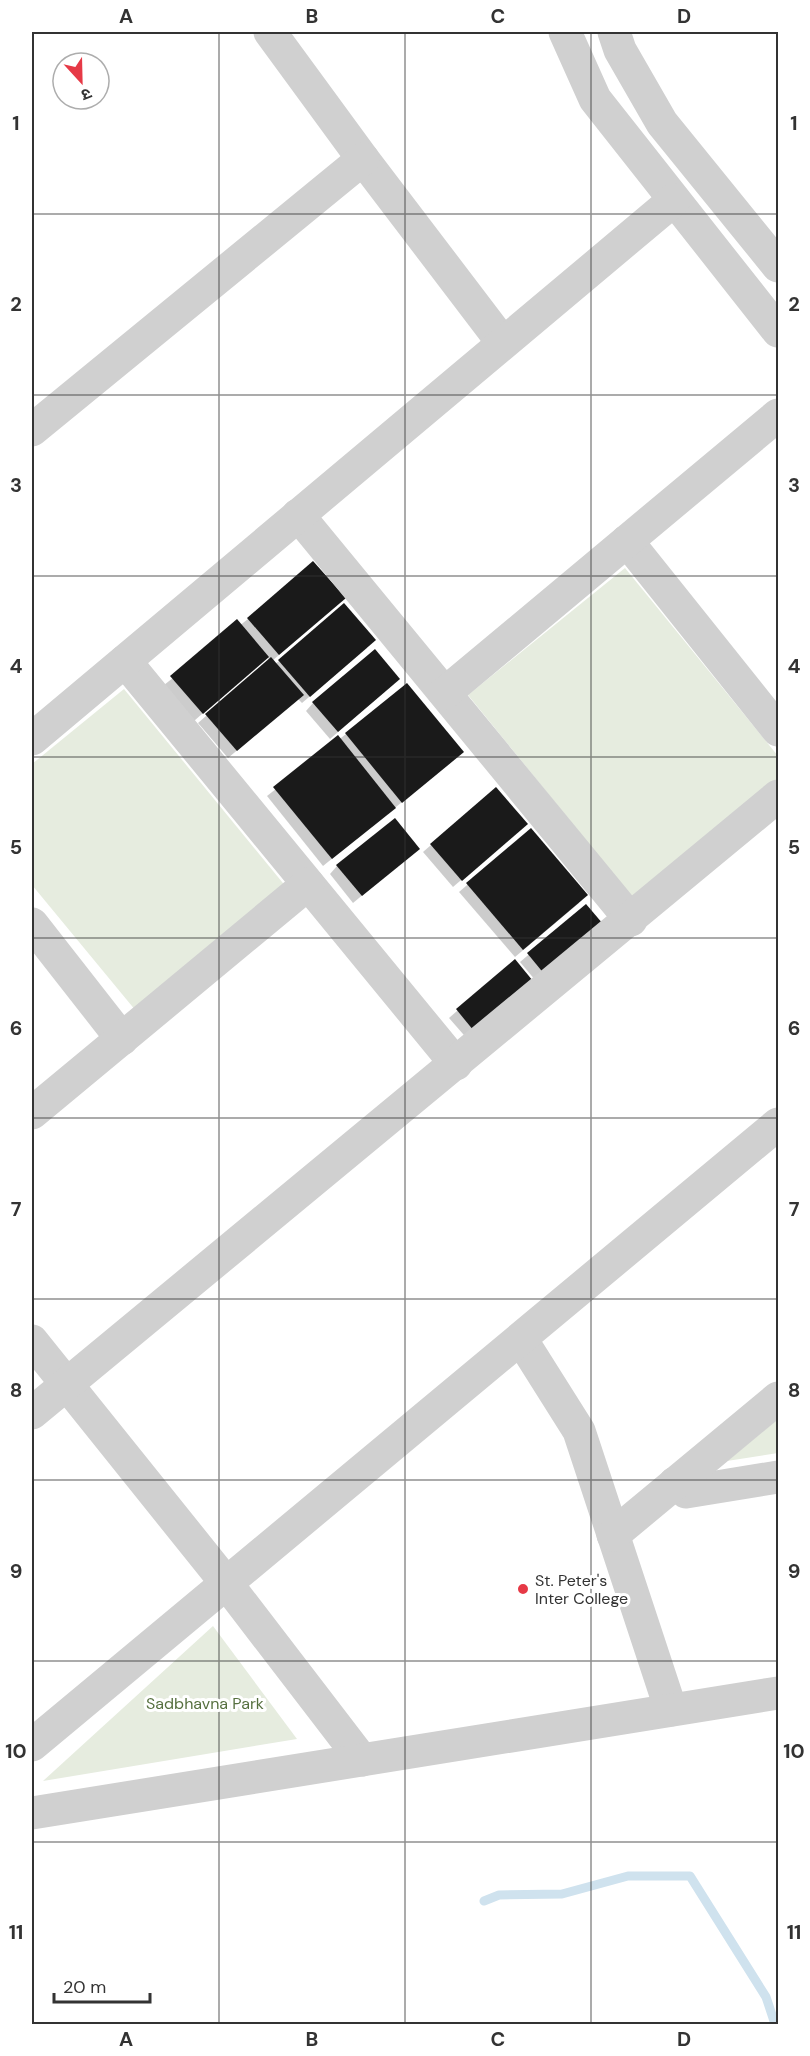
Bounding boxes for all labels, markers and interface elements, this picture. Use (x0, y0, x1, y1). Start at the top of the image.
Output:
text: A (119, 3, 133, 29)
text: B (306, 3, 318, 29)
text: C (491, 3, 505, 29)
text: D (677, 3, 691, 29)
north arrow (51, 51, 111, 111)
text: उ (78, 83, 95, 106)
text: 1 (12, 110, 20, 136)
text: 1 (790, 110, 798, 136)
text: 2 (10, 291, 22, 317)
text: 2 (788, 291, 800, 317)
text: 3 (10, 472, 22, 498)
text: 3 (788, 472, 800, 498)
text: 4 (10, 653, 23, 679)
text: 4 (788, 653, 801, 679)
text: 5 (10, 834, 22, 860)
text: 5 (788, 834, 800, 860)
text: 6 (10, 1015, 22, 1041)
text: 6 (788, 1015, 800, 1041)
text: 7 (11, 1196, 22, 1222)
text: 7 (789, 1196, 800, 1222)
text: 8 (10, 1377, 22, 1403)
text: 8 (788, 1377, 800, 1403)
text: 9 (10, 1558, 22, 1584)
text: 9 (788, 1558, 800, 1584)
place label: St. Peter's Inter College (535, 1570, 628, 1609)
marker: St. Peter's Inter College (516, 1582, 530, 1596)
park label: Sadbhavna Park (146, 1693, 264, 1714)
text: 10 (5, 1738, 27, 1764)
text: 10 (783, 1738, 805, 1764)
text: 11 (9, 1919, 23, 1945)
text: 11 (787, 1919, 801, 1945)
scale bar (54, 1966, 150, 2004)
text: 20 m (63, 1975, 106, 1999)
text: A (119, 2026, 133, 2052)
text: B (306, 2026, 318, 2052)
text: C (491, 2026, 505, 2052)
text: D (677, 2026, 691, 2052)

